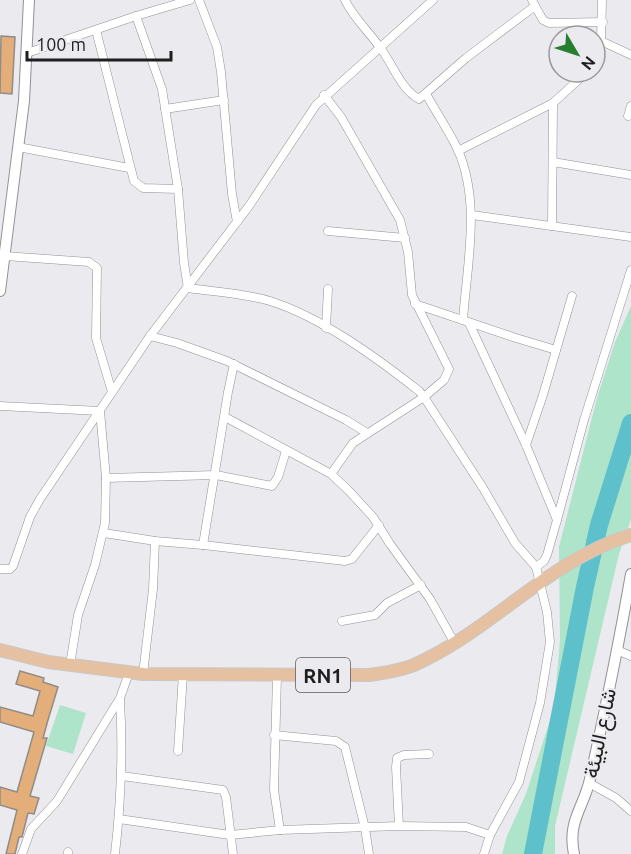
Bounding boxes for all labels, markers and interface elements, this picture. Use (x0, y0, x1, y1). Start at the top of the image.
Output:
scale bar (27, 24, 171, 62)
north arrow (547, 24, 607, 84)
text: 100 m (36, 34, 86, 54)
text: N (578, 53, 599, 74)
road number: RN1 (296, 658, 350, 692)
street label: شارع البيئة (578, 686, 623, 781)

